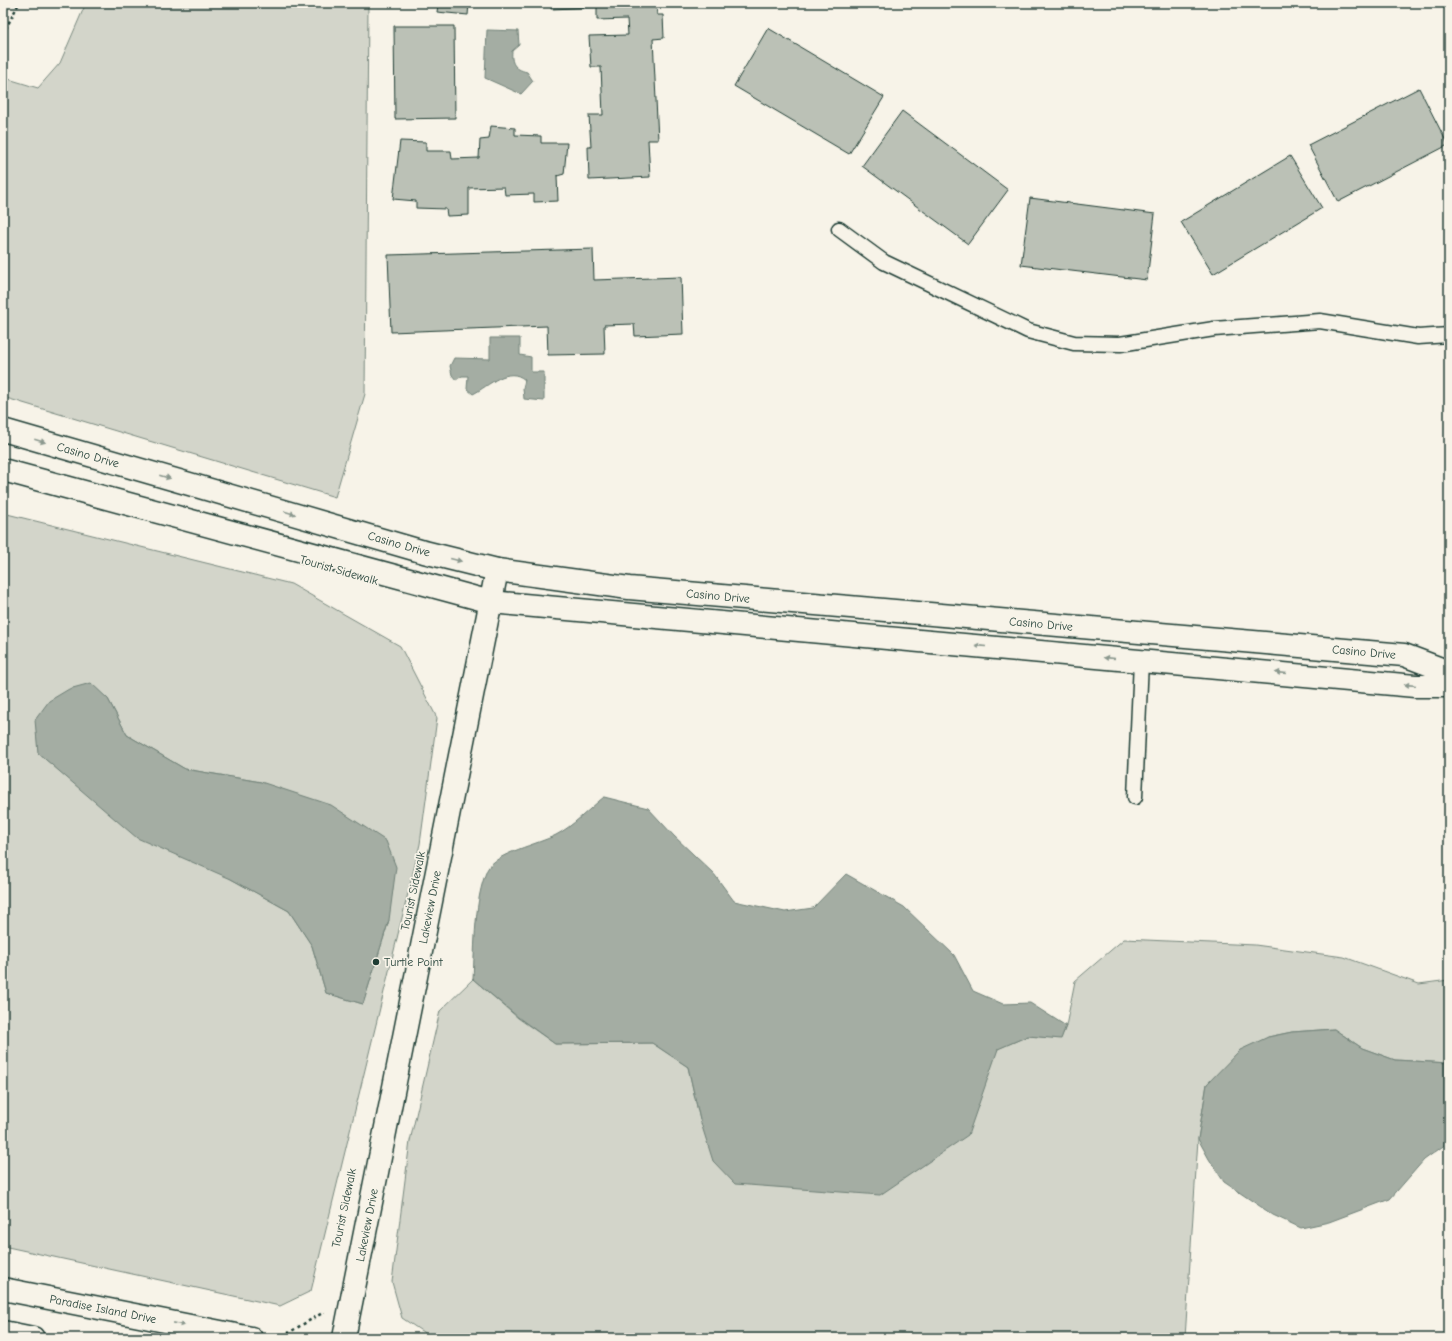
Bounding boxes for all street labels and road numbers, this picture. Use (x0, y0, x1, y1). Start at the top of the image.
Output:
street label: Casino Drive (55, 439, 121, 471)
street label: Casino Drive (366, 528, 432, 560)
street label: Tourist Sidewalk (298, 552, 380, 588)
street label: Casino Drive (685, 586, 751, 606)
street label: Casino Drive (1008, 614, 1074, 634)
street label: Casino Drive (1331, 642, 1397, 662)
street label: Tourist Sidewalk (398, 850, 428, 932)
street label: Lakeview Drive (416, 869, 444, 945)
street label: Tourist Sidewalk (329, 1167, 359, 1249)
street label: Lakeview Drive (353, 1187, 381, 1263)
street label: Paradise Island Drive (48, 1292, 158, 1326)

